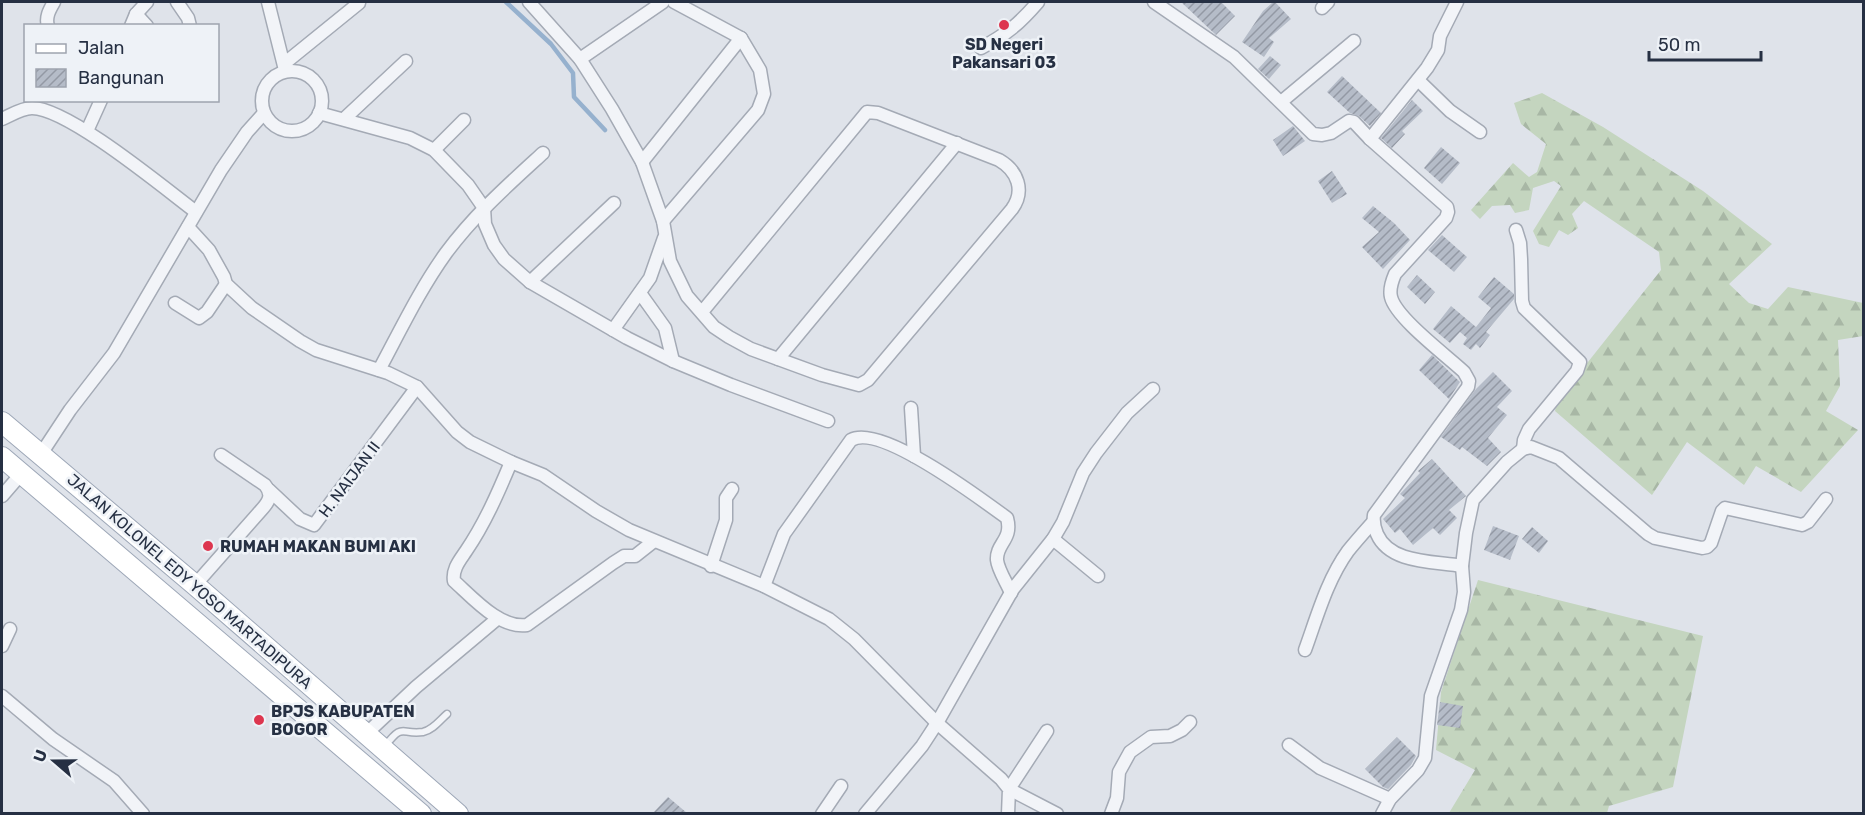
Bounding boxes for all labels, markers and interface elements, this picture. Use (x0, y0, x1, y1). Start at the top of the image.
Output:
marker: SD Negeri Pakansari 03 (997, 18, 1011, 32)
legend (24, 24, 219, 102)
scale bar (1649, 24, 1762, 62)
text: 50 m (1658, 34, 1701, 56)
place label: SD Negeri Pakansari 03 (952, 35, 1056, 72)
text: Jalan (78, 37, 125, 59)
text: Bangunan (78, 67, 164, 89)
street label: H. NAIJAN II (315, 438, 384, 521)
street label: JALAN KOLONEL EDY YOSO MARTADIPURA (63, 470, 316, 693)
place label: RUMAH MAKAN BUMI AKI (220, 537, 416, 556)
marker: RUMAH MAKAN BUMI AKI (201, 539, 215, 553)
place label: BPJS KABUPATEN BOGOR (271, 702, 415, 739)
marker: BPJS KABUPATEN BOGOR (252, 713, 266, 727)
north arrow (24, 731, 84, 791)
text: U (29, 747, 51, 765)

